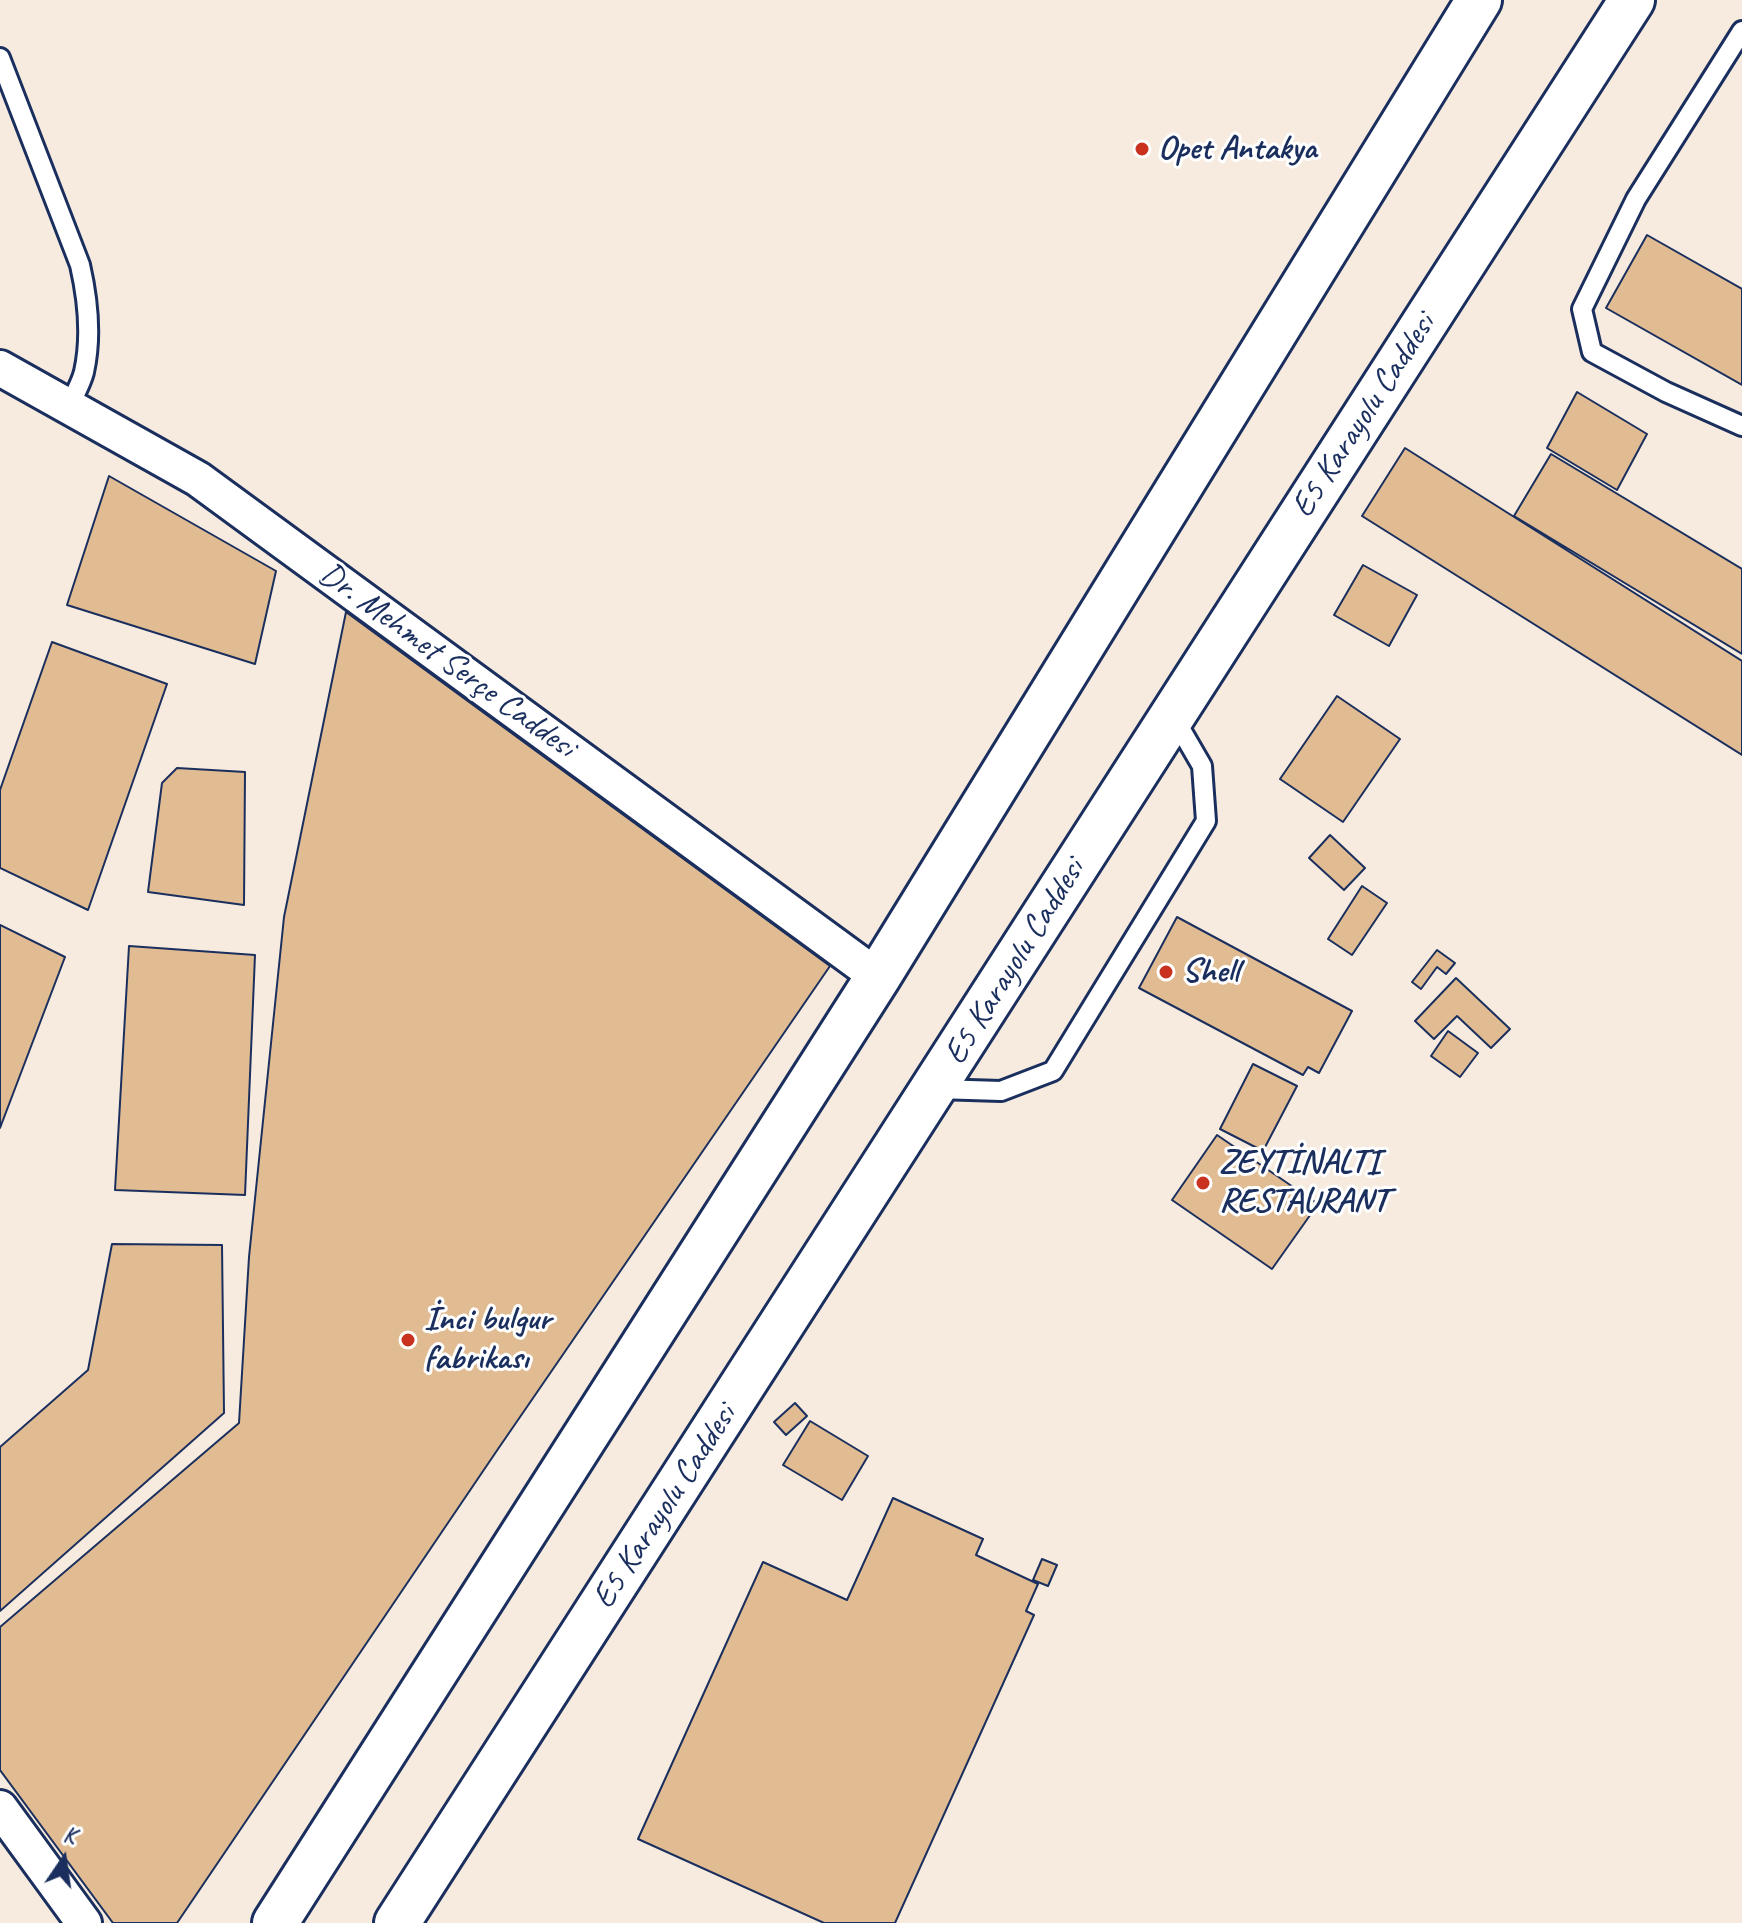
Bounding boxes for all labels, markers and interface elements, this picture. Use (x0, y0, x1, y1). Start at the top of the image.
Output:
place label: Opet Antakya (1158, 129, 1317, 169)
marker: Opet Antakya (1133, 140, 1151, 158)
street label: E5 Karayolu Caddesi (1283, 307, 1445, 525)
street label: Dr. Mehmet Serçe Caddesi (311, 554, 583, 768)
street label: E5 Karayolu Caddesi (936, 852, 1094, 1072)
place label: Shell (1182, 952, 1239, 992)
marker: Shell (1157, 963, 1175, 981)
place label: ZEYTİNALTI RESTAURANT (1219, 1143, 1388, 1222)
marker: ZEYTİNALTI RESTAURANT (1194, 1174, 1212, 1192)
place label: İnci bulgur fabrikası (424, 1300, 551, 1380)
marker: İnci bulgur fabrikası (399, 1331, 417, 1349)
street label: E5 Karayolu Caddesi (584, 1398, 746, 1616)
north arrow (24, 1819, 104, 1899)
text: K (61, 1821, 78, 1851)

